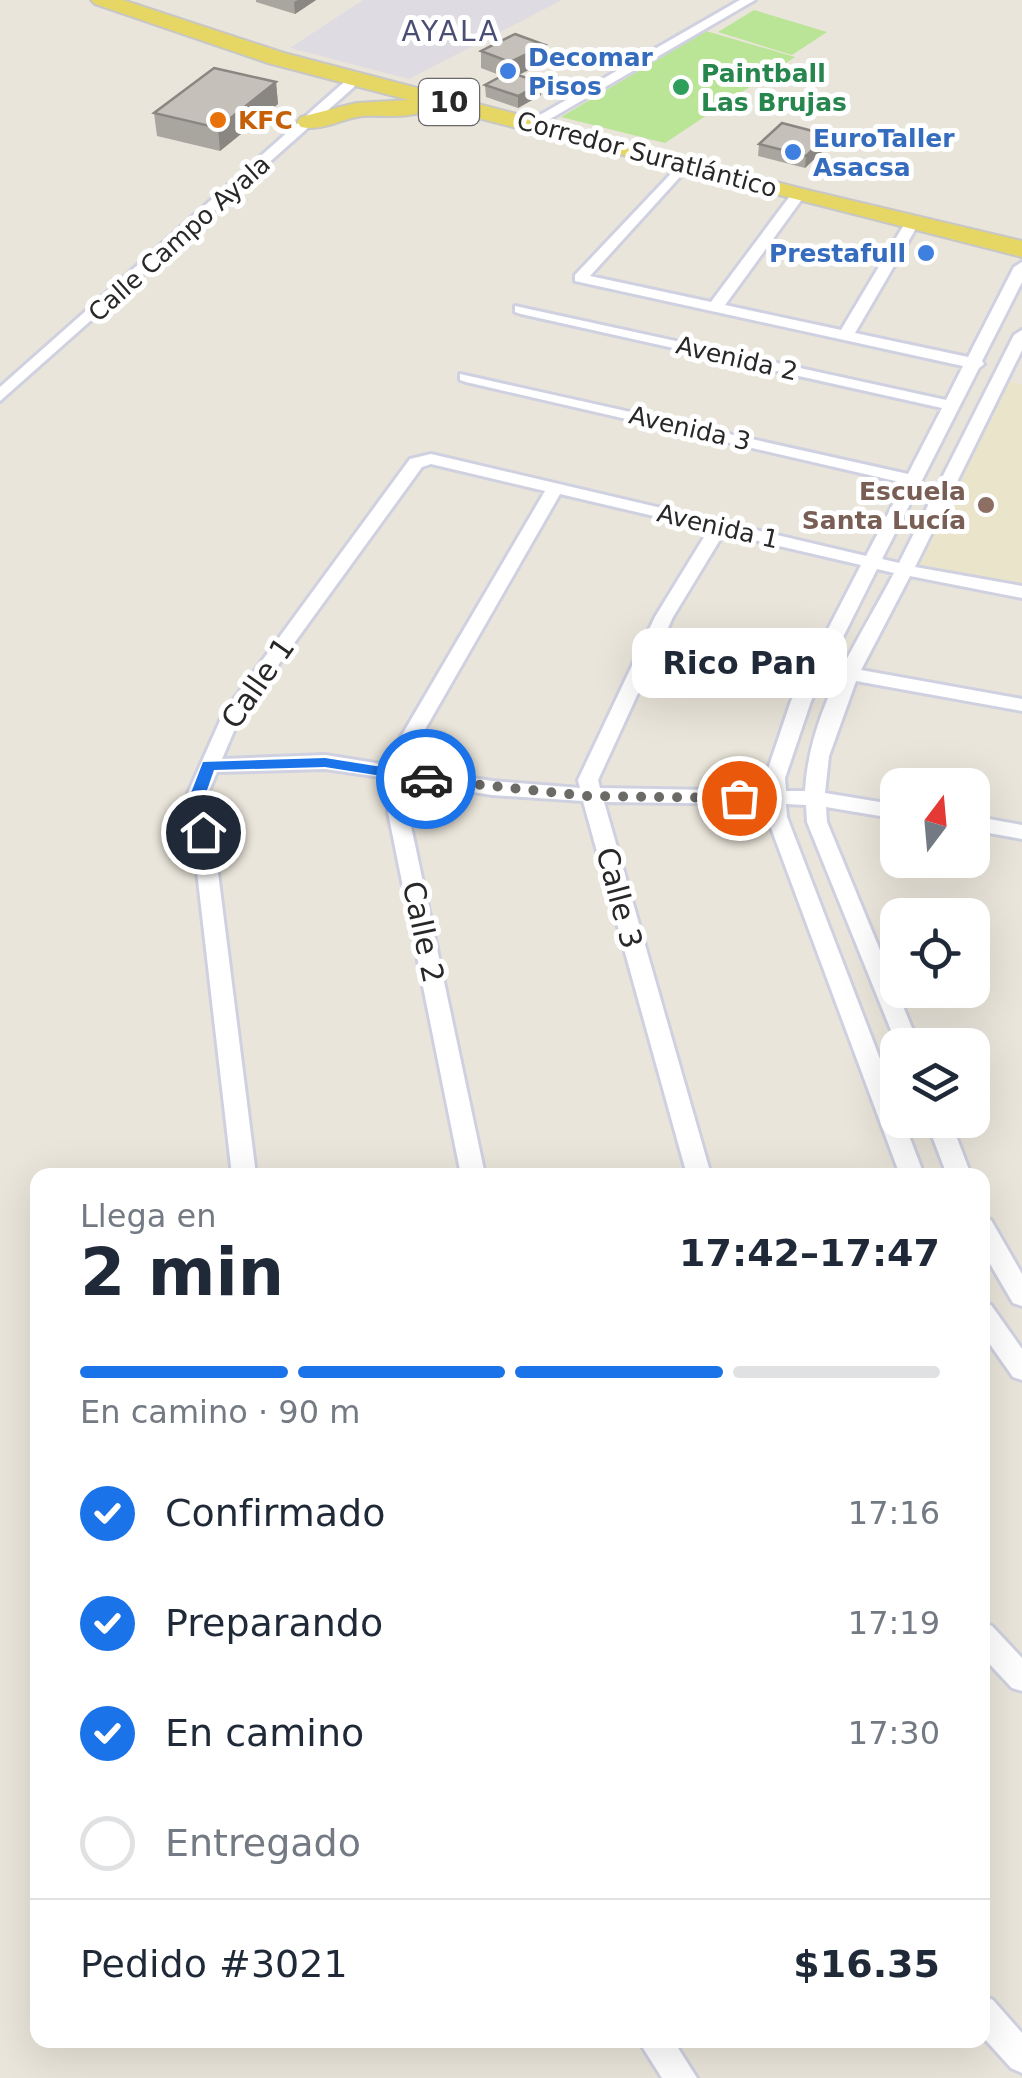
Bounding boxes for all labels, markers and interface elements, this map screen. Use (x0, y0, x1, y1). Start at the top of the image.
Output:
district label: AYALA (402, 15, 500, 48)
place label: Decomar Pisos (528, 43, 654, 101)
place label: Paintball Las Brujas (701, 59, 847, 117)
marker: Decomar Pisos (497, 60, 519, 82)
marker: Paintball Las Brujas (670, 76, 692, 98)
road number: 10 (419, 79, 479, 125)
place label: KFC (238, 106, 293, 135)
street label: Corredor Suratlántico (514, 106, 780, 203)
marker: KFC (207, 109, 229, 131)
place label: EuroTaller Asacsa (813, 124, 955, 182)
marker: EuroTaller Asacsa (782, 141, 804, 163)
street label: Calle Campo Ayala (83, 149, 276, 327)
place label: Prestafull (769, 239, 906, 268)
marker: Prestafull (915, 242, 937, 264)
street label: Avenida 2 (673, 330, 800, 387)
street label: Avenida 3 (626, 400, 753, 457)
place label: Escuela Santa Lucía (802, 477, 966, 535)
marker: Escuela Santa Lucía (975, 494, 997, 516)
street label: Avenida 1 (654, 498, 781, 555)
callout: Rico Pan (632, 628, 846, 698)
street label: Calle 1 (214, 630, 301, 735)
text: Rico Pan (662, 644, 817, 682)
courier (376, 729, 476, 829)
icon: car (399, 752, 454, 807)
pin (697, 756, 782, 841)
north arrow (880, 768, 990, 878)
map controls (880, 768, 990, 1138)
icon: bag (712, 771, 767, 826)
pin (161, 790, 246, 875)
icon: home (176, 805, 231, 860)
street label: Calle 3 (589, 844, 650, 952)
street label: Calle 2 (396, 878, 451, 986)
button: locate (880, 898, 990, 1008)
button: layers (880, 1028, 990, 1138)
text: Llega en (80, 1197, 216, 1235)
text: 17:42–17:47 (679, 1231, 940, 1275)
text: 2 min (80, 1235, 284, 1310)
text: En camino · 90 m (80, 1393, 360, 1431)
icon: check (80, 1486, 135, 1541)
text: Confirmado (165, 1491, 385, 1535)
text: 17:16 (848, 1494, 940, 1532)
icon: check (80, 1596, 135, 1651)
text: Preparando (165, 1601, 383, 1645)
text: 17:19 (848, 1604, 940, 1642)
icon: check (80, 1706, 135, 1761)
text: En camino (165, 1711, 364, 1755)
text: 17:30 (848, 1714, 940, 1752)
text: Entregado (165, 1821, 361, 1865)
text: Pedido #3021 (80, 1942, 348, 1986)
text: $16.35 (793, 1942, 940, 1986)

